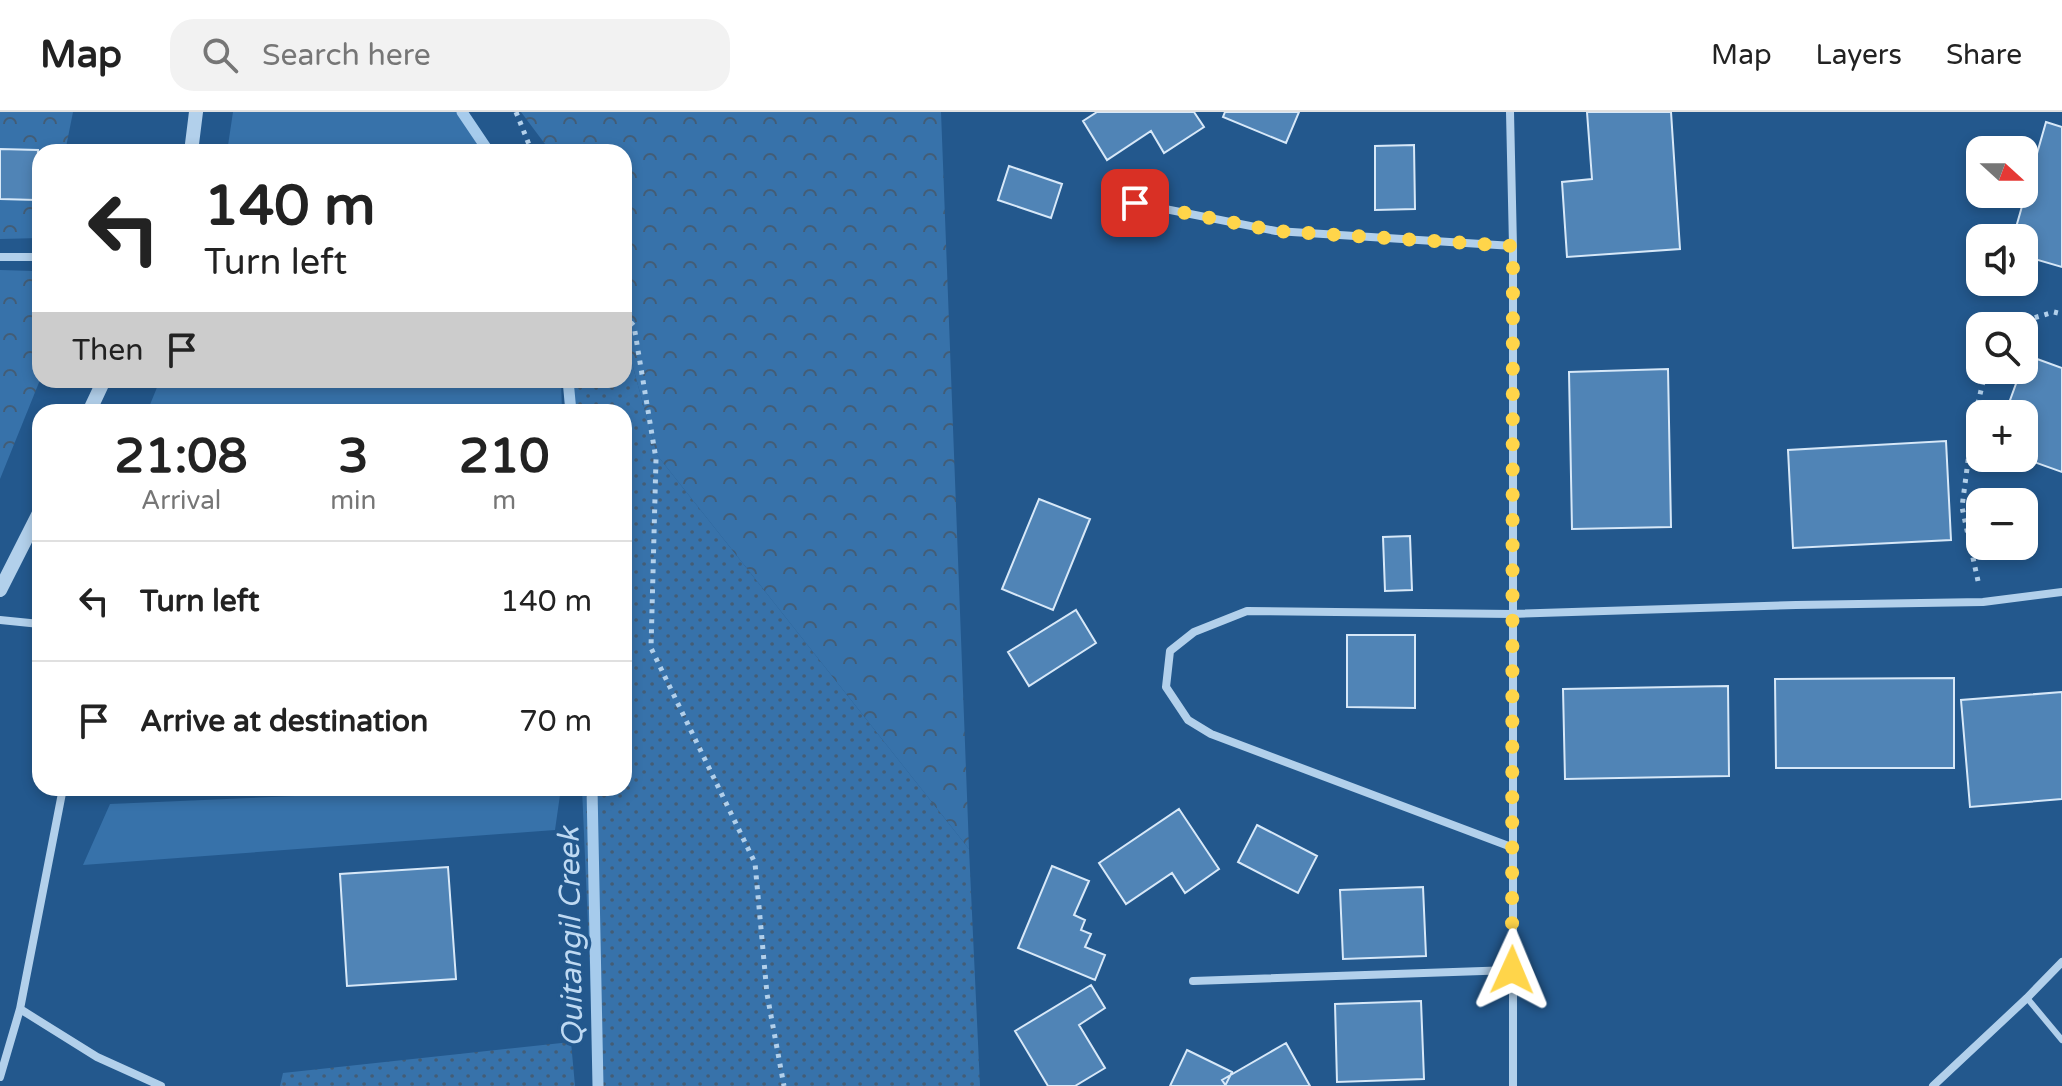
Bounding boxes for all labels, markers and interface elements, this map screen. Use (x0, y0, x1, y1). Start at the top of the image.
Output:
search box (170, 19, 730, 91)
text: Map (40, 32, 122, 78)
icon: search (198, 33, 242, 77)
text: Search here (262, 37, 431, 74)
text: Map (1711, 38, 1772, 72)
text: Layers (1816, 38, 1902, 72)
text: Share (1946, 38, 2022, 72)
north arrow (1966, 136, 2038, 208)
map controls (1966, 136, 2038, 560)
pin (1101, 169, 1169, 237)
text: 140 m (204, 173, 375, 240)
icon: left (72, 176, 176, 280)
icon: arrive (1113, 181, 1157, 225)
button: sound (1966, 224, 2038, 296)
text: Turn left (204, 241, 347, 284)
button: search (1966, 312, 2038, 384)
icon: arrive (160, 328, 204, 372)
text: Then (72, 332, 144, 369)
button: + (1966, 400, 2038, 472)
text: 21:08 (115, 428, 248, 486)
text: 3 (338, 428, 368, 486)
text: 210 (459, 428, 549, 486)
text: Arrival (141, 485, 221, 516)
text: min (330, 485, 376, 516)
text: m (492, 485, 516, 516)
button: − (1966, 488, 2038, 560)
icon: left (72, 579, 116, 623)
text: Turn left (140, 583, 259, 620)
text: 140 m (500, 583, 592, 620)
icon: arrive (72, 699, 116, 743)
text: Arrive at destination (140, 703, 428, 740)
text: 70 m (519, 703, 592, 740)
water label: Quitangil Creek (551, 824, 591, 1047)
position arrow (1470, 928, 1554, 1012)

